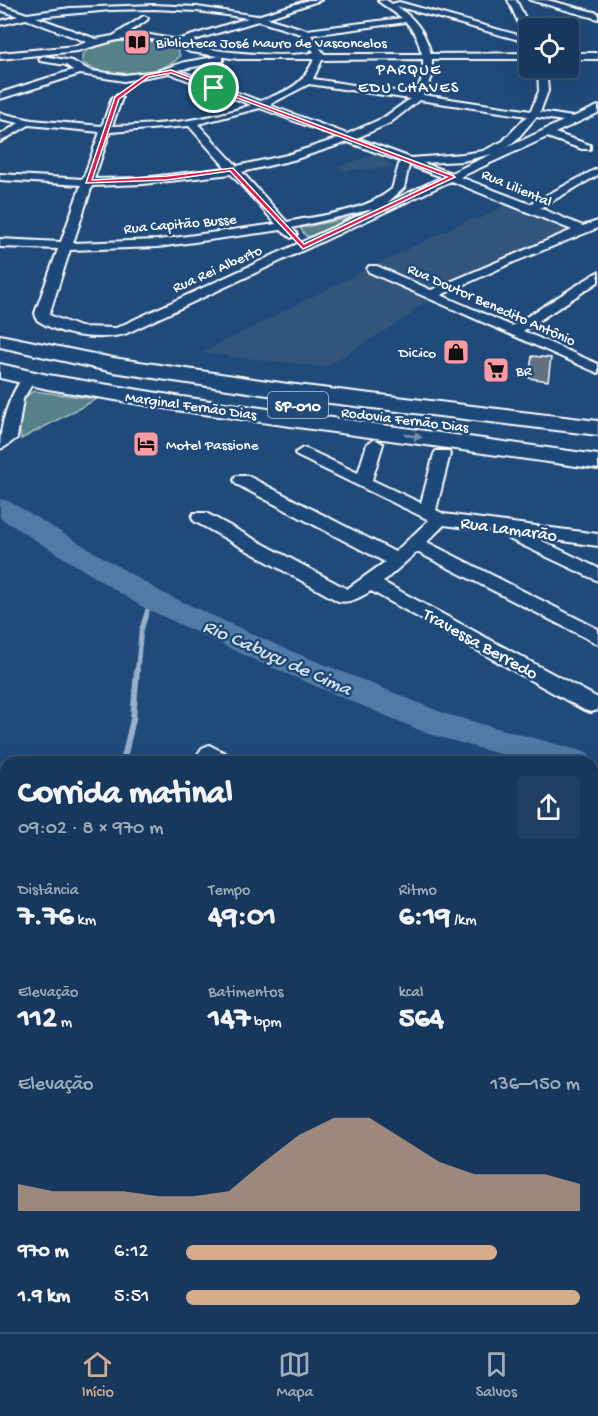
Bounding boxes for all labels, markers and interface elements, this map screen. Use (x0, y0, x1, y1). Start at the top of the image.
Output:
map controls (519, 18, 579, 78)
button: locate (519, 18, 579, 78)
library icon: Biblioteca José Mauro de Vasconcelos (122, 27, 152, 57)
place label: Biblioteca José Mauro de Vasconcelos (155, 35, 387, 53)
pin (188, 62, 239, 113)
district label: PARQUE EDU CHAVES (358, 62, 460, 99)
icon: arrive (197, 71, 230, 104)
street label: Rua Liliental (478, 166, 554, 212)
street label: Rua Capitão Busse (123, 211, 238, 239)
street label: Rua Rei Alberto (170, 242, 266, 298)
street label: Rua Doutor Benedito Antônio (404, 261, 578, 351)
shop icon: DiCico (441, 337, 471, 367)
place label: DiCico (398, 345, 436, 363)
supermarket icon: BR (481, 355, 511, 385)
place label: BR (515, 363, 533, 381)
street label: Marginal Fernão Dias (124, 389, 258, 425)
road number: SP-010 (268, 392, 328, 418)
street label: Rodovia Fernão Dias (340, 404, 470, 438)
hotel icon: Motel Passione (131, 429, 161, 459)
one-way arrow (404, 432, 423, 441)
place label: Motel Passione (166, 437, 259, 455)
street label: Rua Lamarão (459, 513, 558, 548)
street label: Travessa Berredo (418, 604, 541, 686)
water label: Rio Cabuçu de Cima (199, 616, 356, 703)
text: Corrida matinal (18, 776, 233, 814)
button: share (517, 776, 580, 839)
text: 09:02 · 8 × 970 m (18, 818, 163, 841)
text: Distância (18, 882, 79, 901)
text: Tempo (208, 882, 250, 901)
text: Ritmo (399, 882, 437, 901)
text: 7.76 (18, 901, 74, 936)
text: 49:01 (208, 901, 276, 936)
text: 6:19 (399, 901, 450, 936)
text: km (74, 912, 96, 931)
text: /km (450, 912, 477, 931)
text: Elevação (18, 984, 78, 1003)
text: Batimentos (208, 984, 283, 1003)
text: kcal (399, 984, 424, 1003)
text: 112 (18, 1003, 57, 1038)
text: 147 (208, 1003, 250, 1038)
text: 564 (399, 1003, 444, 1038)
text: m (57, 1014, 72, 1033)
text: bpm (250, 1014, 282, 1033)
text: Elevação (18, 1074, 93, 1097)
text: 136–150 m (490, 1074, 580, 1097)
text: 970 m (18, 1241, 69, 1264)
text: 6:12 (114, 1241, 148, 1264)
text: 1.9 km (18, 1286, 70, 1309)
text: 5:51 (114, 1286, 149, 1309)
tab: Início (81, 1348, 114, 1403)
tab: Mapa (277, 1348, 313, 1403)
tab: Salvos (476, 1348, 517, 1403)

